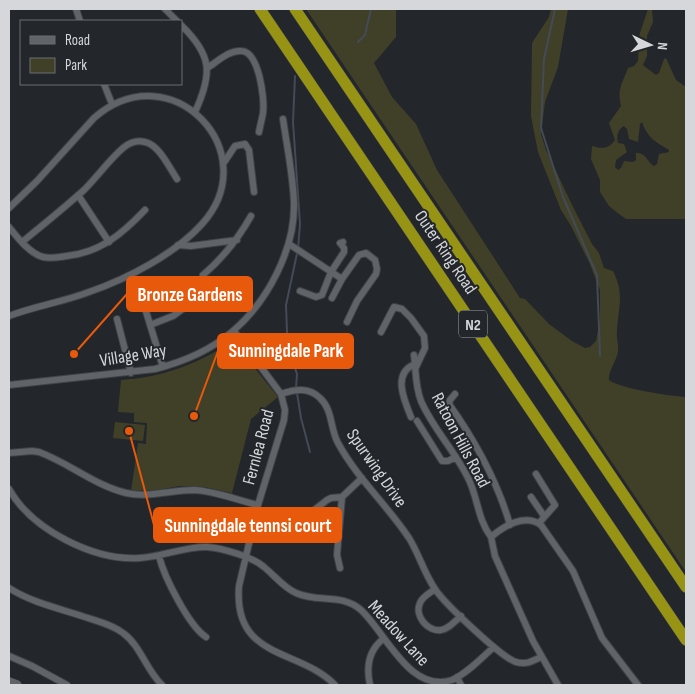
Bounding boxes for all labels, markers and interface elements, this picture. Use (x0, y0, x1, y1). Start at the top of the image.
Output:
legend (20, 20, 182, 85)
north arrow (625, 20, 675, 70)
text: Road (65, 31, 90, 50)
text: N (654, 42, 671, 51)
text: Park (65, 56, 87, 75)
street label: Outer Ring Road (410, 206, 481, 298)
callout: Bronze Gardens (127, 277, 252, 311)
text: Bronze Gardens (137, 284, 243, 307)
road number: N2 (459, 310, 487, 338)
callout: Sunningdale Park (218, 334, 353, 368)
street label: Village Way (98, 340, 168, 371)
text: Sunningdale Park (229, 340, 344, 363)
street label: Ratoon Hills Road (427, 389, 494, 491)
street label: Fernlea Road (238, 407, 279, 487)
street label: Spurwing Drive (342, 425, 411, 511)
callout: Sunningdale tennsi court (154, 508, 341, 542)
text: Sunningdale tennsi court (164, 515, 332, 538)
street label: Meadow Lane (364, 596, 434, 671)

